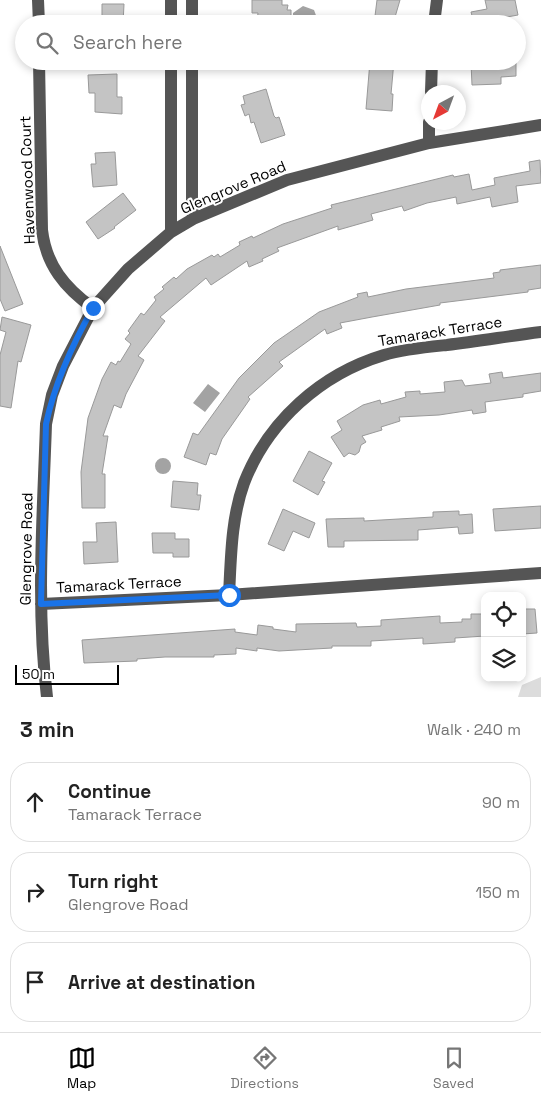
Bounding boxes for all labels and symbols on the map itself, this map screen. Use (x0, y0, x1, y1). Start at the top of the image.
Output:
north arrow (421, 85, 466, 130)
street label: Havenwood Court (15, 115, 39, 244)
street label: Glengrove Road (177, 156, 289, 218)
route end (82, 297, 105, 320)
street label: Tamarack Terrace (377, 312, 504, 350)
street label: Glengrove Road (16, 492, 36, 606)
street label: Tamarack Terrace (56, 571, 182, 597)
route start (218, 584, 241, 607)
scale bar (15, 662, 119, 685)

